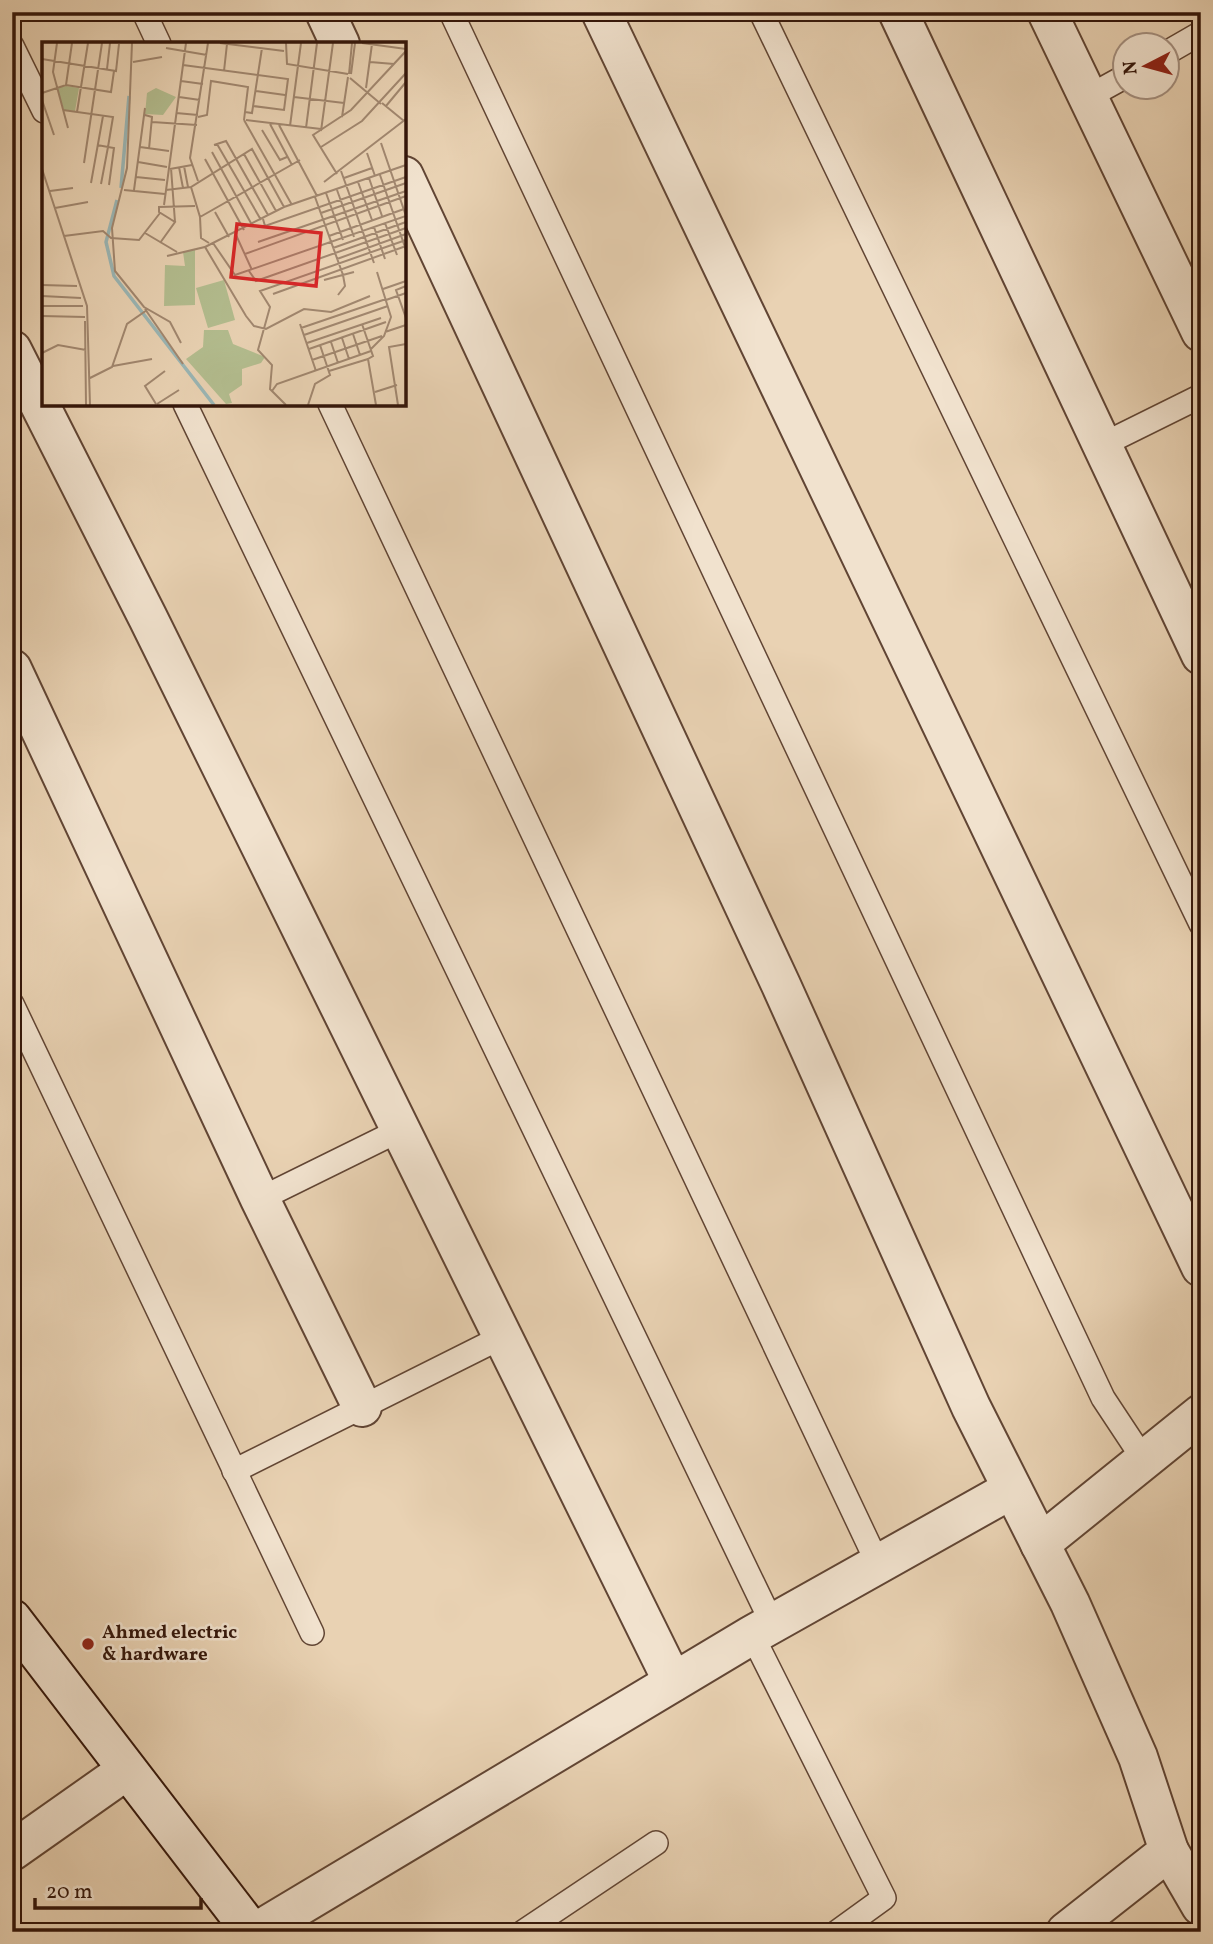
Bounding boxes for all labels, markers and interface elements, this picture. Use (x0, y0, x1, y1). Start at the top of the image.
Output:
north arrow (1112, 32, 1182, 102)
inset map (42, 42, 406, 406)
text: N (1117, 59, 1145, 76)
place label: Ahmed electric & hardware (102, 1620, 237, 1668)
marker: Ahmed electric & hardware (80, 1636, 96, 1652)
scale bar (35, 1867, 201, 1911)
text: 20 m (46, 1878, 92, 1907)

